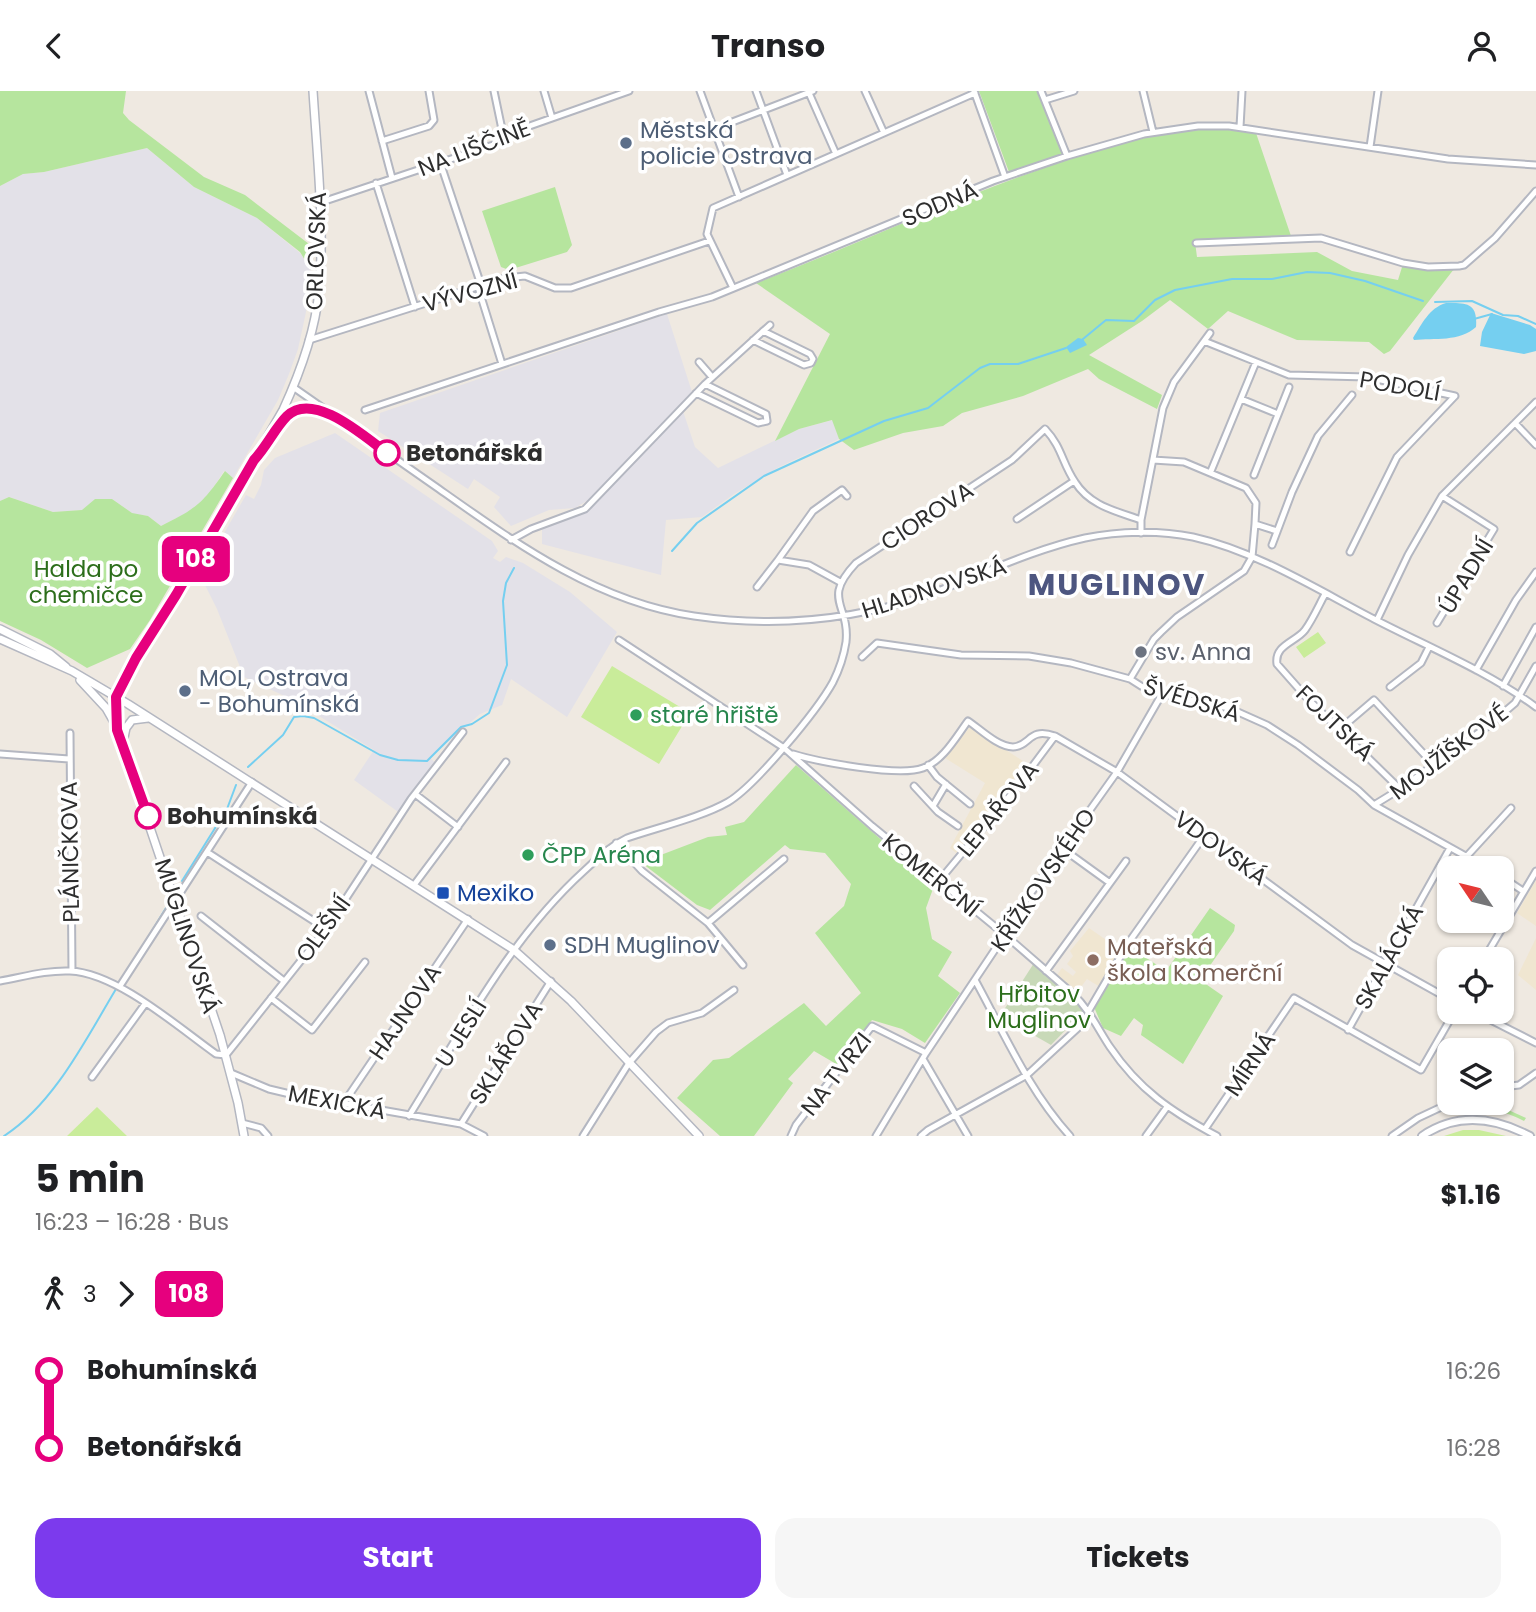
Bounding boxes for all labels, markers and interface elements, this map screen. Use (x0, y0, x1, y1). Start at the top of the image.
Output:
text: Transo (711, 23, 825, 68)
icon: back (35, 27, 73, 65)
icon: person (1463, 27, 1501, 65)
street label: NA LIŠČINĚ (413, 112, 535, 184)
place label: Městská policie Ostrava (640, 114, 813, 172)
marker: Městská policie Ostrava (618, 135, 634, 151)
street label: SODNÁ (897, 174, 983, 234)
street label: ORLOVSKÁ (298, 191, 334, 311)
street label: VÝVOZNÍ (419, 264, 521, 320)
street label: PODOLÍ (1357, 363, 1443, 409)
place label: Betonářská (406, 437, 543, 469)
marker: Betonářská (374, 440, 400, 466)
street label: CIOROVA (874, 474, 980, 558)
street label: ÚPADNÍ (1431, 532, 1501, 620)
line badge: 108 (156, 536, 236, 582)
text: 108 (176, 542, 216, 575)
street label: HLADNOVSKÁ (858, 550, 1010, 626)
park label: Halda po chemičce (29, 553, 143, 611)
district label: MUGLINOV (1028, 563, 1206, 606)
place label: sv. Anna (1155, 636, 1251, 668)
marker: sv. Anna (1133, 644, 1149, 660)
place label: MOL, Ostrava - Bohumínská (199, 662, 360, 720)
street label: ŠVÉDSKÁ (1140, 670, 1244, 730)
street label: FOJTSKÁ (1289, 678, 1381, 768)
marker: MOL, Ostrava - Bohumínská (177, 683, 193, 699)
street label: MOJŽÍŠKOVÉ (1383, 697, 1515, 807)
place label: staré hřiště (650, 699, 779, 731)
marker: staré hřiště (628, 707, 644, 723)
street label: LEPAŘOVA (950, 755, 1046, 863)
street label: PLÁNIČKOVA (53, 781, 87, 923)
place label: Bohumínská (167, 800, 318, 832)
street label: KŘÍŽKOVSKÉHO (983, 802, 1103, 958)
marker: Bohumínská (135, 803, 161, 829)
street label: VDOVSKÁ (1168, 803, 1274, 893)
street label: KOMERČNÍ (875, 826, 987, 924)
place label: ČPP Aréna (542, 839, 661, 871)
marker: ČPP Aréna (520, 847, 536, 863)
street label: MUGLINOVSKÁ (147, 854, 227, 1018)
north arrow (1437, 856, 1514, 933)
map controls (1437, 856, 1514, 1115)
place label: Mexiko (457, 877, 534, 909)
marker: Mexiko (435, 885, 451, 901)
street label: OLEŠNÍ (288, 889, 358, 969)
street label: SKALÁCKÁ (1347, 899, 1431, 1015)
place label: SDH Muglinov (564, 929, 720, 961)
place label: Mateřská škola Komerční (1107, 931, 1283, 989)
marker: SDH Muglinov (542, 937, 558, 953)
button: locate (1437, 947, 1514, 1024)
marker: Mateřská škola Komerční (1085, 952, 1101, 968)
street label: HAJNOVA (361, 958, 449, 1066)
park label: Hřbitov Muglinov (987, 978, 1091, 1036)
street label: U JESLÍ (428, 993, 495, 1073)
street label: SKLÁŘOVA (462, 995, 550, 1111)
street label: NA TVRZI (793, 1026, 879, 1122)
street label: MÍRNÁ (1217, 1026, 1283, 1102)
button: layers (1437, 1038, 1514, 1115)
street label: MEXICKÁ (286, 1077, 388, 1127)
text: 5 min (35, 1152, 145, 1205)
text: $1.16 (1440, 1177, 1501, 1213)
text: 16:23 – 16:28 · Bus (35, 1206, 229, 1238)
icon: walk (35, 1275, 73, 1313)
icon: forward (107, 1275, 145, 1313)
text: 108 (169, 1277, 209, 1310)
text: 3 (83, 1278, 97, 1310)
text: Bohumínská (87, 1352, 257, 1388)
text: 16:26 (1446, 1355, 1501, 1387)
text: Betonářská (87, 1429, 242, 1465)
text: 16:28 (1446, 1432, 1501, 1464)
button: Start (35, 1518, 761, 1598)
button: Tickets (775, 1518, 1501, 1598)

